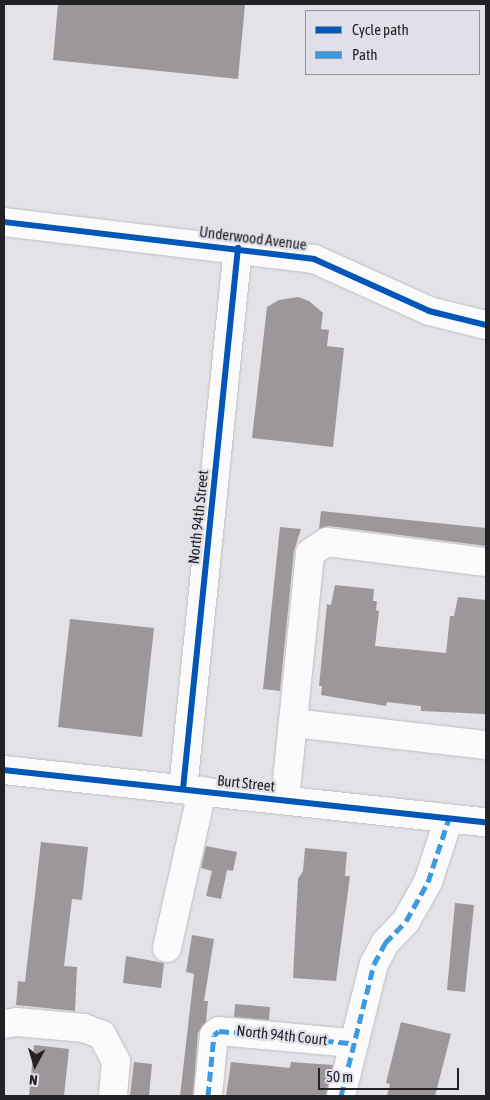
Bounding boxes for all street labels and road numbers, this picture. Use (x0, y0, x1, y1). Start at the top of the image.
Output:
street label: Underwood Avenue (198, 222, 308, 254)
street label: North 94th Street (184, 469, 212, 565)
street label: Burt Street (216, 771, 276, 795)
street label: North 94th Court (236, 1021, 328, 1049)

